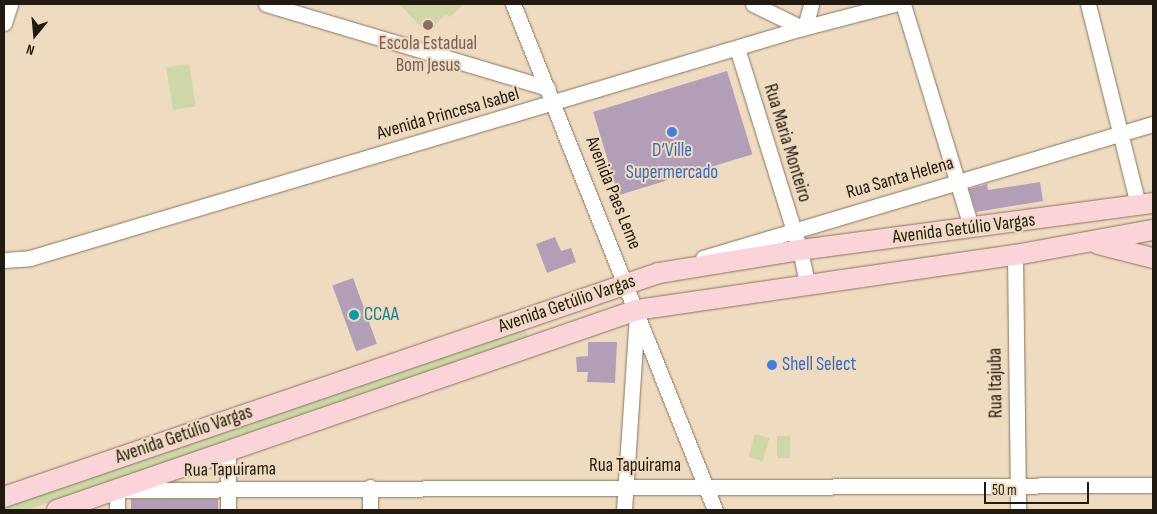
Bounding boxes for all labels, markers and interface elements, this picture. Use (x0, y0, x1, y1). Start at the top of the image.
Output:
north arrow (10, 10, 60, 60)
marker: Escola Estadual Bom Jesus (422, 19, 434, 31)
place label: Escola Estadual Bom Jesus (379, 33, 477, 77)
text: N (24, 41, 37, 59)
street label: Rua Maria Monteiro (758, 81, 816, 205)
street label: Avenida Princesa Isabel (374, 83, 522, 145)
marker: D’Ville Supermercado (666, 126, 678, 138)
street label: Avenida Paes Leme (580, 133, 646, 253)
place label: D’Ville Supermercado (626, 140, 718, 184)
street label: Rua Santa Helena (844, 152, 956, 204)
street label: Avenida Getúlio Vargas (891, 209, 1037, 249)
street label: Avenida Getúlio Vargas (495, 270, 639, 338)
place label: CCAA (364, 304, 399, 326)
marker: CCAA (348, 309, 360, 321)
street label: Rua Itajuba (984, 348, 1008, 418)
place label: Shell Select (782, 354, 856, 376)
marker: Shell Select (766, 359, 778, 371)
street label: Avenida Getúlio Vargas (112, 401, 256, 469)
street label: Rua Tapuirama (589, 455, 681, 477)
street label: Rua Tapuirama (184, 458, 276, 482)
scale bar (987, 472, 1092, 504)
text: 50 m (992, 481, 1017, 500)

